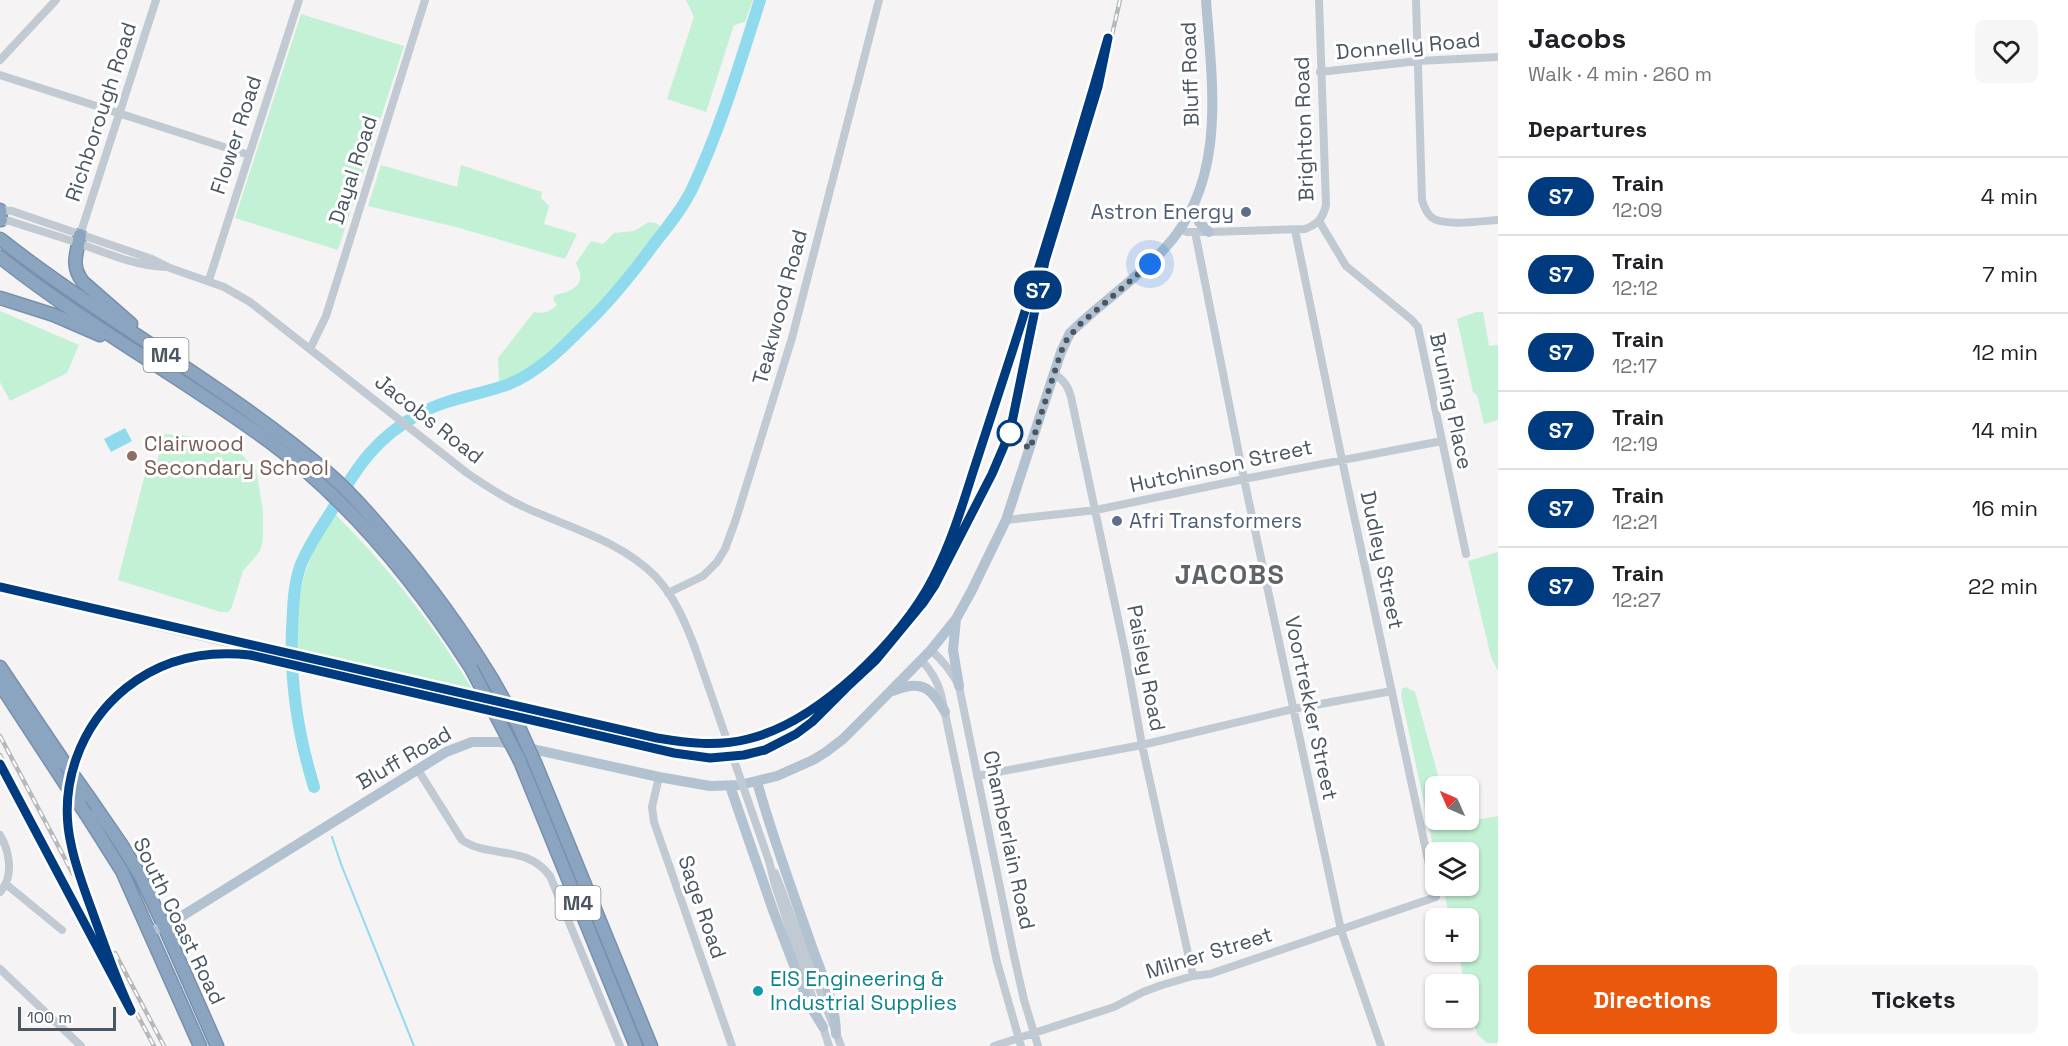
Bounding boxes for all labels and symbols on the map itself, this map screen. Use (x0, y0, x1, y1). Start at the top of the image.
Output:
street label: Richborough Road (59, 19, 142, 205)
street label: Bluff Road (1174, 21, 1205, 127)
street label: Donnelly Road (1334, 26, 1481, 65)
street label: Brighton Road (1287, 56, 1320, 202)
street label: Flower Road (204, 72, 267, 198)
street label: Dayal Road (322, 112, 383, 228)
place label: Astron Energy (1090, 198, 1234, 225)
marker: Astron Energy (1239, 205, 1253, 219)
street label: Teakwood Road (746, 227, 813, 387)
your location (1135, 249, 1165, 279)
line badge: S7 (1011, 270, 1065, 310)
street label: Bruning Place (1424, 330, 1479, 472)
road number: M4 (144, 338, 188, 372)
street label: Jacobs Road (369, 368, 489, 470)
unlabelled marker (997, 420, 1023, 446)
place label: Clairwood Secondary School (144, 430, 329, 481)
street label: Hutchinson Street (1127, 433, 1315, 498)
marker: Clairwood Secondary School (125, 449, 139, 463)
street label: Dudley Street (1355, 488, 1410, 631)
place label: Afri Transformers (1129, 507, 1302, 534)
marker: Afri Transformers (1110, 514, 1124, 528)
district label: JACOBS (1175, 557, 1285, 592)
street label: Paisley Road (1121, 602, 1172, 733)
street label: Voortrekker Street (1279, 613, 1344, 802)
street label: Bluff Road (352, 720, 456, 795)
street label: Chamberlain Road (977, 748, 1042, 932)
north arrow (1425, 776, 1479, 830)
street label: South Coast Road (127, 833, 232, 1009)
street label: Sage Road (672, 852, 733, 962)
road number: M4 (556, 886, 600, 920)
street label: Milner Street (1142, 920, 1276, 985)
place label: EIS Engineering & Industrial Supplies (770, 965, 957, 1016)
marker: EIS Engineering & Industrial Supplies (751, 984, 765, 998)
scale bar (18, 1004, 116, 1032)

